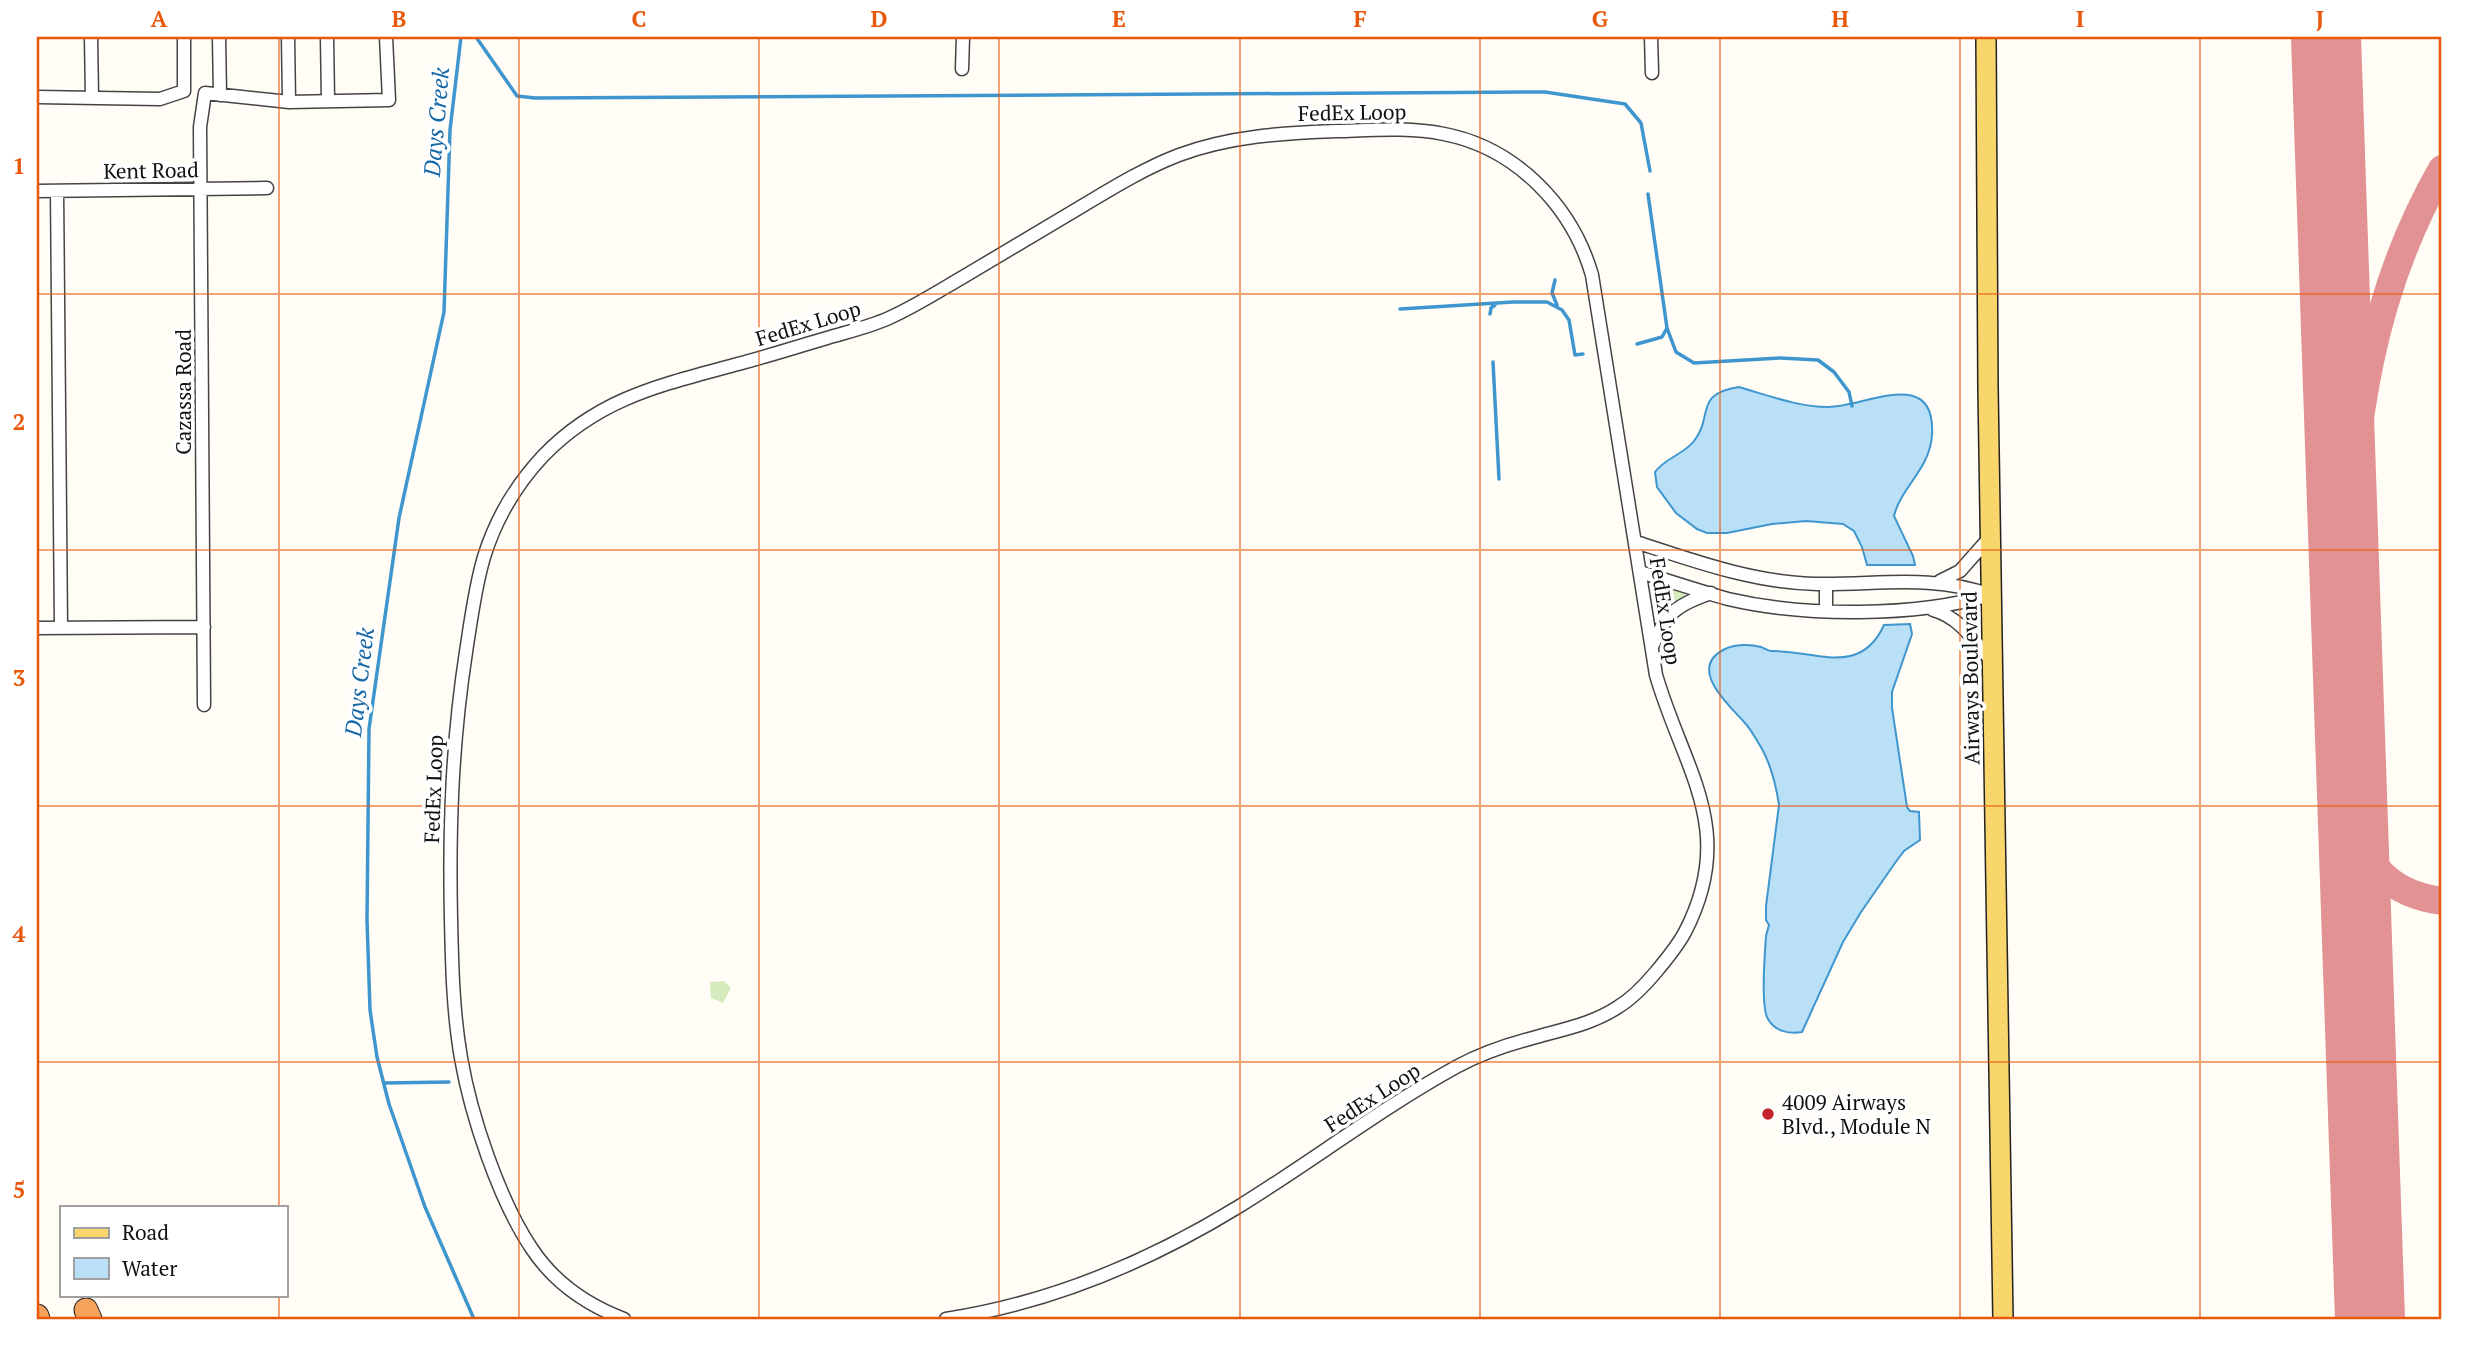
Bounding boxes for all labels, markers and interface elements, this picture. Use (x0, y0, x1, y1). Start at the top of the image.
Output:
text: A (151, 3, 168, 34)
text: B (392, 3, 407, 34)
text: C (632, 3, 647, 34)
text: D (871, 3, 888, 34)
text: E (1112, 3, 1126, 34)
text: F (1353, 3, 1367, 34)
text: G (1592, 3, 1609, 34)
text: H (1831, 3, 1849, 34)
text: I (2076, 3, 2084, 34)
text: J (2316, 3, 2324, 34)
water label: Days Creek (416, 65, 456, 179)
street label: FedEx Loop (1298, 97, 1407, 127)
text: 1 (13, 150, 26, 181)
street label: Kent Road (103, 155, 199, 185)
street label: FedEx Loop (752, 294, 864, 352)
street label: Cazassa Road (169, 329, 197, 455)
text: 2 (13, 406, 26, 437)
street label: FedEx Loop (1644, 555, 1688, 667)
street label: Airways Boulevard (1954, 591, 1986, 765)
water label: Days Creek (337, 625, 381, 739)
text: 3 (13, 662, 26, 693)
street label: FedEx Loop (417, 734, 449, 844)
text: 4 (13, 918, 26, 949)
street label: FedEx Loop (1319, 1056, 1425, 1138)
place label: 4009 Airways Blvd., Module N (1782, 1088, 1931, 1140)
marker: 4009 Airways Blvd., Module N (1760, 1106, 1776, 1122)
text: 5 (13, 1174, 26, 1205)
legend (60, 1206, 287, 1296)
text: Road (122, 1218, 169, 1246)
text: Water (122, 1254, 177, 1282)

